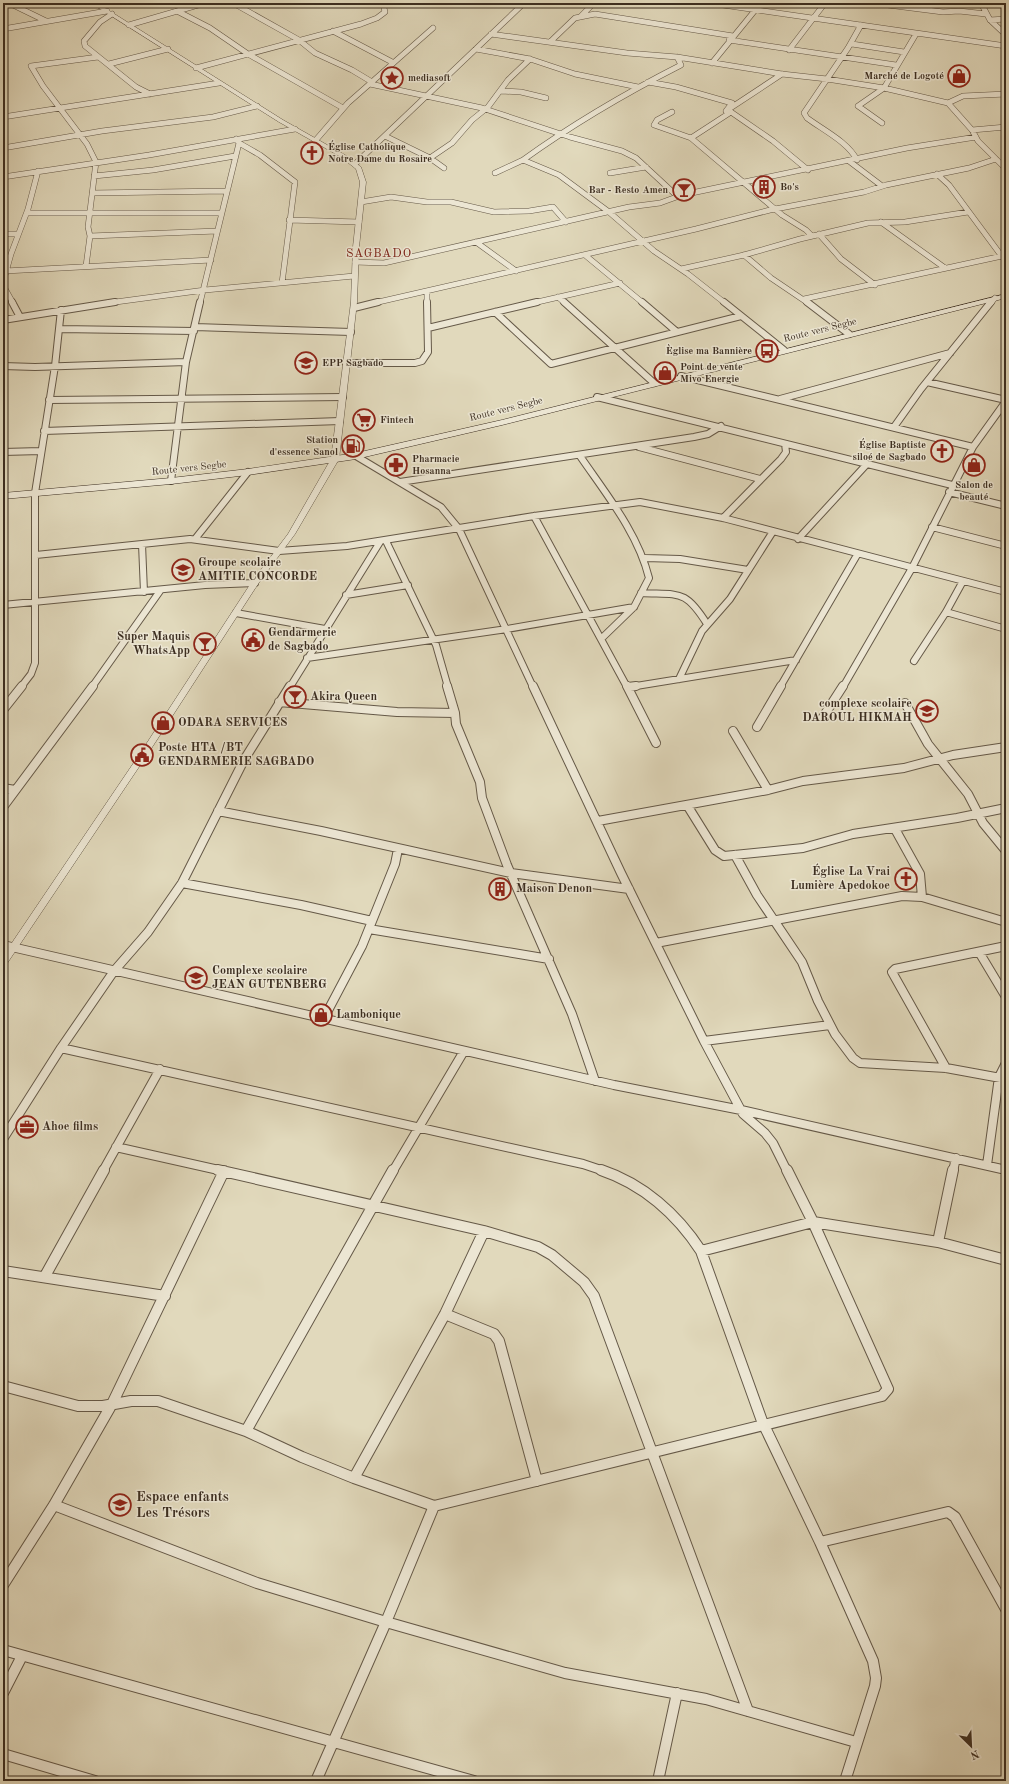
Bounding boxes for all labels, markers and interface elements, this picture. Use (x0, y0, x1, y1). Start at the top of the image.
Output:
shop icon: Marché de Logoté (946, 63, 972, 89)
place icon: mediasoft (379, 65, 405, 91)
place label: Marché de Logoté (864, 71, 944, 81)
place label: mediasoft (408, 73, 451, 83)
church icon: Église Catholique Notre Dame du Rosaire (299, 140, 325, 166)
place label: Église Catholique Notre Dame du Rosaire (328, 140, 432, 164)
building icon: Bo's (751, 174, 777, 200)
bar icon: Bar - Resto Amen (671, 177, 697, 203)
place label: Bo's (780, 182, 799, 192)
place label: Bar - Resto Amen (589, 185, 668, 195)
district label: SAGBADO (346, 248, 412, 260)
street label: Route vers Segbe (782, 316, 858, 344)
bus stop icon: Èglise ma Bannière (754, 338, 780, 364)
place label: Èglise ma Bannière (666, 344, 752, 356)
school or university icon: EPP Sagbado (293, 350, 319, 376)
place label: EPP Sagbado (322, 358, 383, 368)
shop icon: Point de vente Mivo Energie (652, 360, 678, 386)
place label: Point de vente Mivo Energie (680, 362, 743, 384)
street label: Route vers Segbe (468, 395, 544, 423)
supermarket icon: Fintech (351, 407, 377, 433)
place label: Fintech (380, 415, 414, 425)
fuel station icon: Station d'essence Sanol (340, 433, 366, 459)
place label: Station d'essence Sanol (269, 435, 338, 457)
place label: Église Baptiste siloé de Sagbado (853, 438, 926, 462)
church icon: Église Baptiste siloé de Sagbado (929, 438, 955, 464)
pharmacy icon: Pharmacie Hosanna (383, 452, 409, 478)
shop icon: Salon de beauté (961, 452, 987, 478)
place label: Pharmacie Hosanna (412, 454, 460, 476)
street label: Route vers Segbe (151, 459, 227, 477)
place label: Salon de beauté (955, 480, 993, 502)
school or university icon: Groupe scolaire AMITIE CONCORDE (170, 557, 196, 583)
place label: Groupe scolaire AMITIE CONCORDE (198, 557, 317, 583)
public building icon: Gendarmerie de Sagbado (240, 627, 266, 653)
place label: Gendarmerie de Sagbado (268, 627, 337, 653)
place label: Super Maquis WhatsApp (117, 631, 190, 657)
bar icon: Super Maquis WhatsApp (192, 631, 218, 657)
bar icon: Akira Queen (282, 684, 308, 710)
place label: Akira Queen (310, 691, 377, 703)
place label: complexe scolaire DAROUL HIKMAH (802, 698, 912, 724)
school or university icon: complexe scolaire DAROUL HIKMAH (914, 698, 940, 724)
shop icon: ODARA SERVICES (150, 710, 176, 736)
place label: ODARA SERVICES (178, 717, 287, 729)
public building icon: Poste HTA /BT GENDARMERIE SAGBADO (129, 742, 155, 768)
place label: Poste HTA /BT GENDARMERIE SAGBADO (158, 742, 314, 768)
place label: Église La Vrai Lumière Apedokoe (790, 863, 890, 892)
church icon: Église La Vrai Lumière Apedokoe (893, 866, 919, 892)
building icon: Maison Denon (487, 876, 513, 902)
place label: Maison Denon (516, 883, 592, 895)
school or university icon: Complexe scolaire JEAN GUTENBERG (183, 965, 209, 991)
place label: Complexe scolaire JEAN GUTENBERG (212, 965, 327, 991)
shop icon: Lambonique (308, 1002, 334, 1028)
place label: Lambonique (336, 1009, 401, 1021)
office icon: Ahoe films (14, 1114, 40, 1140)
place label: Ahoe films (42, 1121, 98, 1133)
place label: Espace enfants Les Trésors (136, 1490, 229, 1520)
school or university icon: Espace enfants Les Trésors (107, 1492, 133, 1518)
north arrow (951, 1726, 991, 1766)
text: N (968, 1747, 981, 1761)

